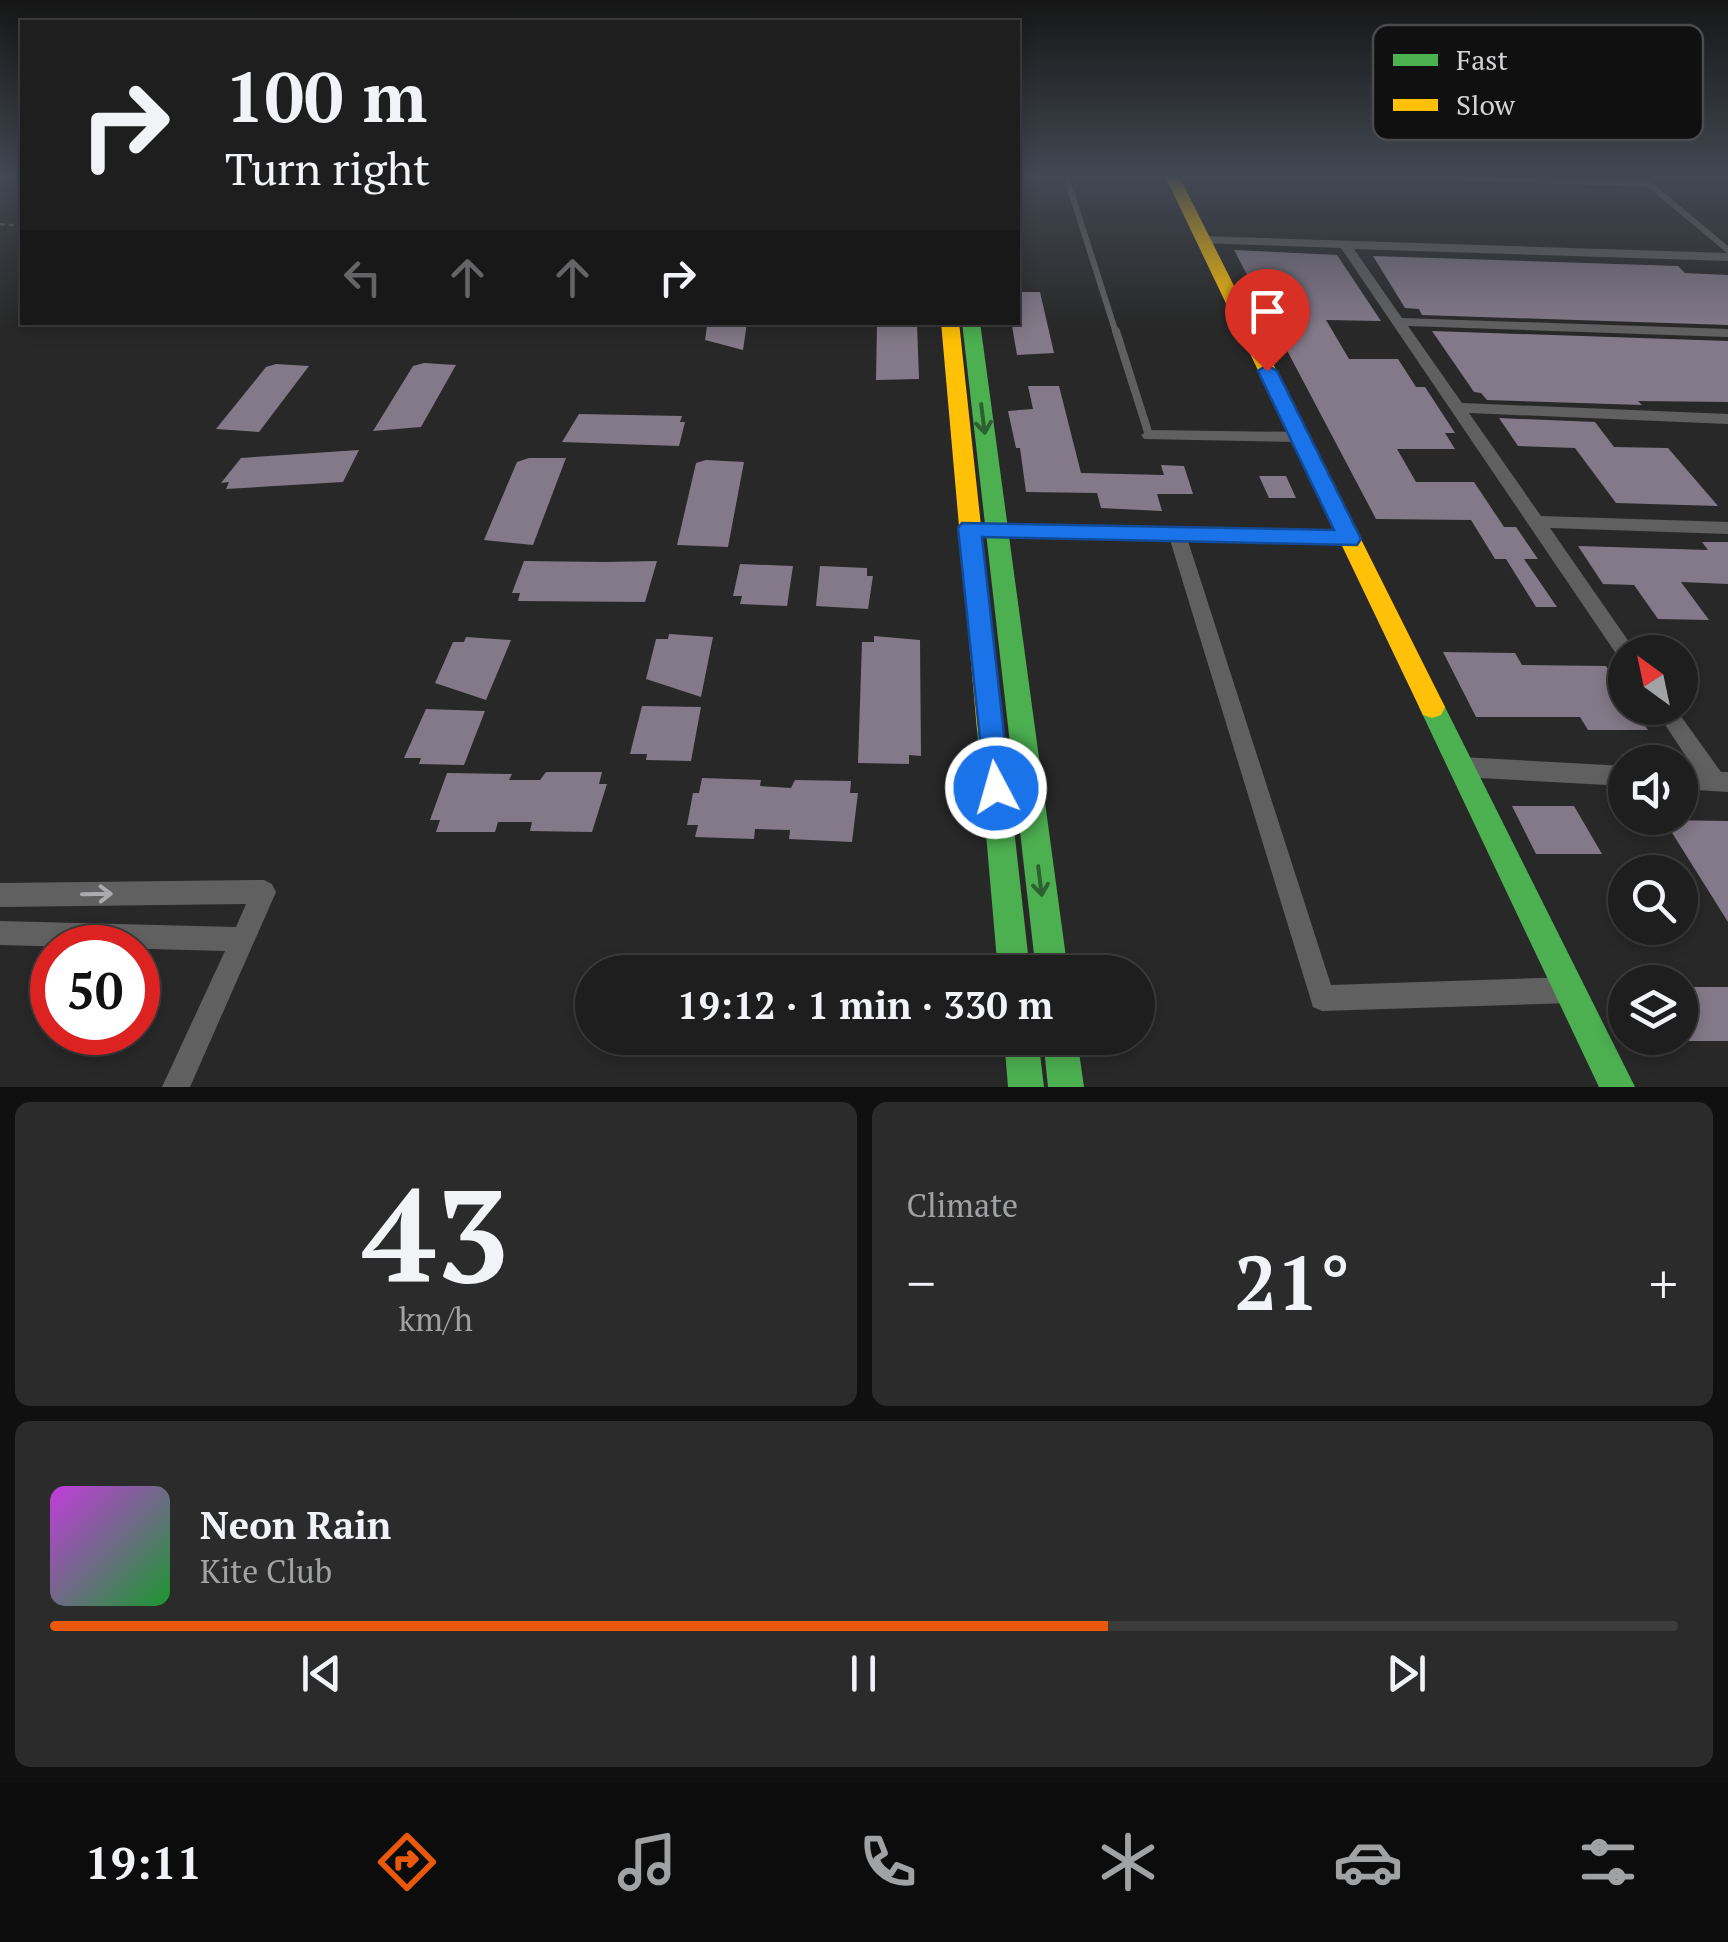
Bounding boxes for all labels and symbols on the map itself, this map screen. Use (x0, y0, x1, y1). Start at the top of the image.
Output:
legend (1373, 25, 1703, 140)
text: Fast (1456, 41, 1508, 78)
text: Slow (1456, 86, 1516, 123)
pin (1225, 269, 1310, 372)
one-way arrow (974, 403, 993, 435)
north arrow (1608, 635, 1698, 725)
position arrow (944, 736, 1048, 840)
one-way arrow (1031, 864, 1050, 896)
one-way arrow (80, 884, 113, 904)
speed limit sign: 50 (30, 925, 160, 1055)

